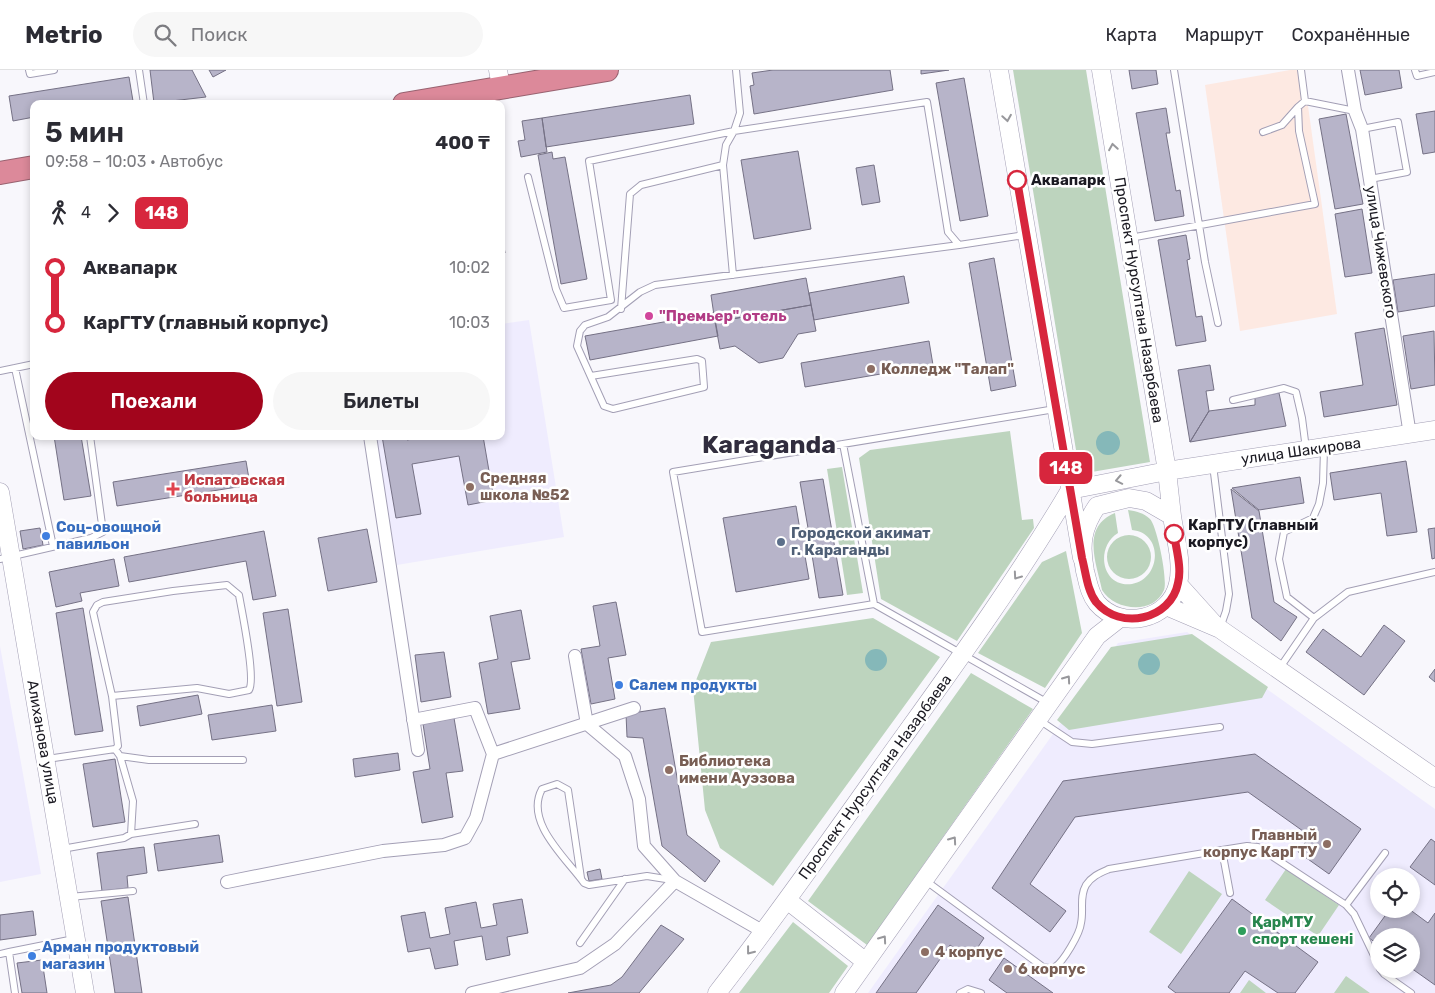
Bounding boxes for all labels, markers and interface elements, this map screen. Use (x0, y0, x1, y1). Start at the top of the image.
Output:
search box (133, 12, 483, 57)
text: Metrio (25, 21, 103, 49)
icon: search (151, 21, 179, 49)
text: Поиск (191, 23, 247, 46)
text: Карта (1106, 24, 1157, 46)
text: Маршрут (1185, 24, 1264, 46)
text: Сохранённые (1292, 24, 1410, 46)
one-way arrow (1001, 114, 1011, 122)
text: 5 мин (45, 116, 124, 149)
text: 400 ₸ (435, 131, 490, 154)
one-way arrow (1109, 142, 1119, 151)
text: 09:58 – 10:03 · Автобус (45, 152, 223, 171)
marker: Аквапарк (1007, 170, 1027, 190)
place label: Аквапарк (1031, 171, 1106, 189)
street label: Проспект Нурсултана Назарбаева (1111, 176, 1167, 424)
street label: улица Чижевского (1362, 184, 1400, 320)
icon: walk (45, 199, 73, 227)
icon: forward (99, 199, 127, 227)
text: 148 (145, 202, 178, 224)
text: 4 (81, 203, 91, 222)
text: Аквапарк (83, 256, 178, 279)
text: 10:02 (449, 258, 490, 277)
place label: "Премьер" отель (659, 307, 787, 325)
marker: "Премьер" отель (643, 310, 655, 322)
text: КарГТУ (главный корпус) (83, 311, 328, 334)
text: 10:03 (449, 313, 490, 332)
place label: Колледж "Талап" (881, 360, 1014, 378)
marker: Колледж "Талап" (865, 363, 877, 375)
button: Поехали (45, 372, 263, 430)
button: Билеты (273, 372, 490, 430)
district label: Karaganda (702, 430, 836, 459)
street label: улица Шакирова (1240, 434, 1362, 468)
line badge: 148 (1037, 452, 1095, 484)
text: 148 (1049, 457, 1083, 479)
place label: Средняя школа №52 (480, 469, 570, 504)
place label: Испатовская больница (184, 471, 285, 506)
one-way arrow (1114, 475, 1123, 485)
marker: Средняя школа №52 (464, 481, 476, 493)
marker: Испатовская больница (166, 482, 180, 496)
place label: КарГТУ (главный корпус) (1188, 516, 1318, 551)
place label: Соц-овощной павильон (56, 518, 161, 553)
place label: Городской акимат г. Караганды (791, 524, 931, 559)
marker: КарГТУ (главный корпус) (1164, 524, 1184, 544)
marker: Соц-овощной павильон (40, 530, 52, 542)
marker: Городской акимат г. Караганды (775, 536, 787, 548)
one-way arrow (1014, 570, 1023, 580)
street label: Проспект Нурсултана Назарбаева (795, 671, 955, 883)
one-way arrow (1061, 675, 1070, 685)
place label: Салем продукты (629, 676, 757, 694)
street label: Алиханова улица (23, 679, 63, 805)
marker: Салем продукты (613, 679, 625, 691)
place label: Библиотека имени Ауэзова (679, 752, 795, 787)
marker: Библиотека имени Ауэзова (663, 764, 675, 776)
place label: Главный корпус КарГТУ (1203, 826, 1317, 861)
one-way arrow (947, 836, 956, 846)
marker: Главный корпус КарГТУ (1321, 838, 1333, 850)
map controls (1370, 868, 1420, 978)
button: locate (1370, 868, 1420, 918)
place label: ҚарМТУ спорт кешені (1252, 913, 1353, 948)
marker: ҚарМТУ спорт кешені (1236, 925, 1248, 937)
button: layers (1370, 928, 1420, 978)
one-way arrow (877, 935, 886, 945)
place label: Арман продуктовый магазин (42, 938, 199, 973)
place label: 4 корпус (935, 943, 1003, 961)
one-way arrow (747, 945, 756, 954)
marker: 4 корпус (919, 946, 931, 958)
marker: Арман продуктовый магазин (26, 950, 38, 962)
place label: 6 корпус (1018, 960, 1085, 978)
marker: 6 корпус (1002, 963, 1014, 975)

